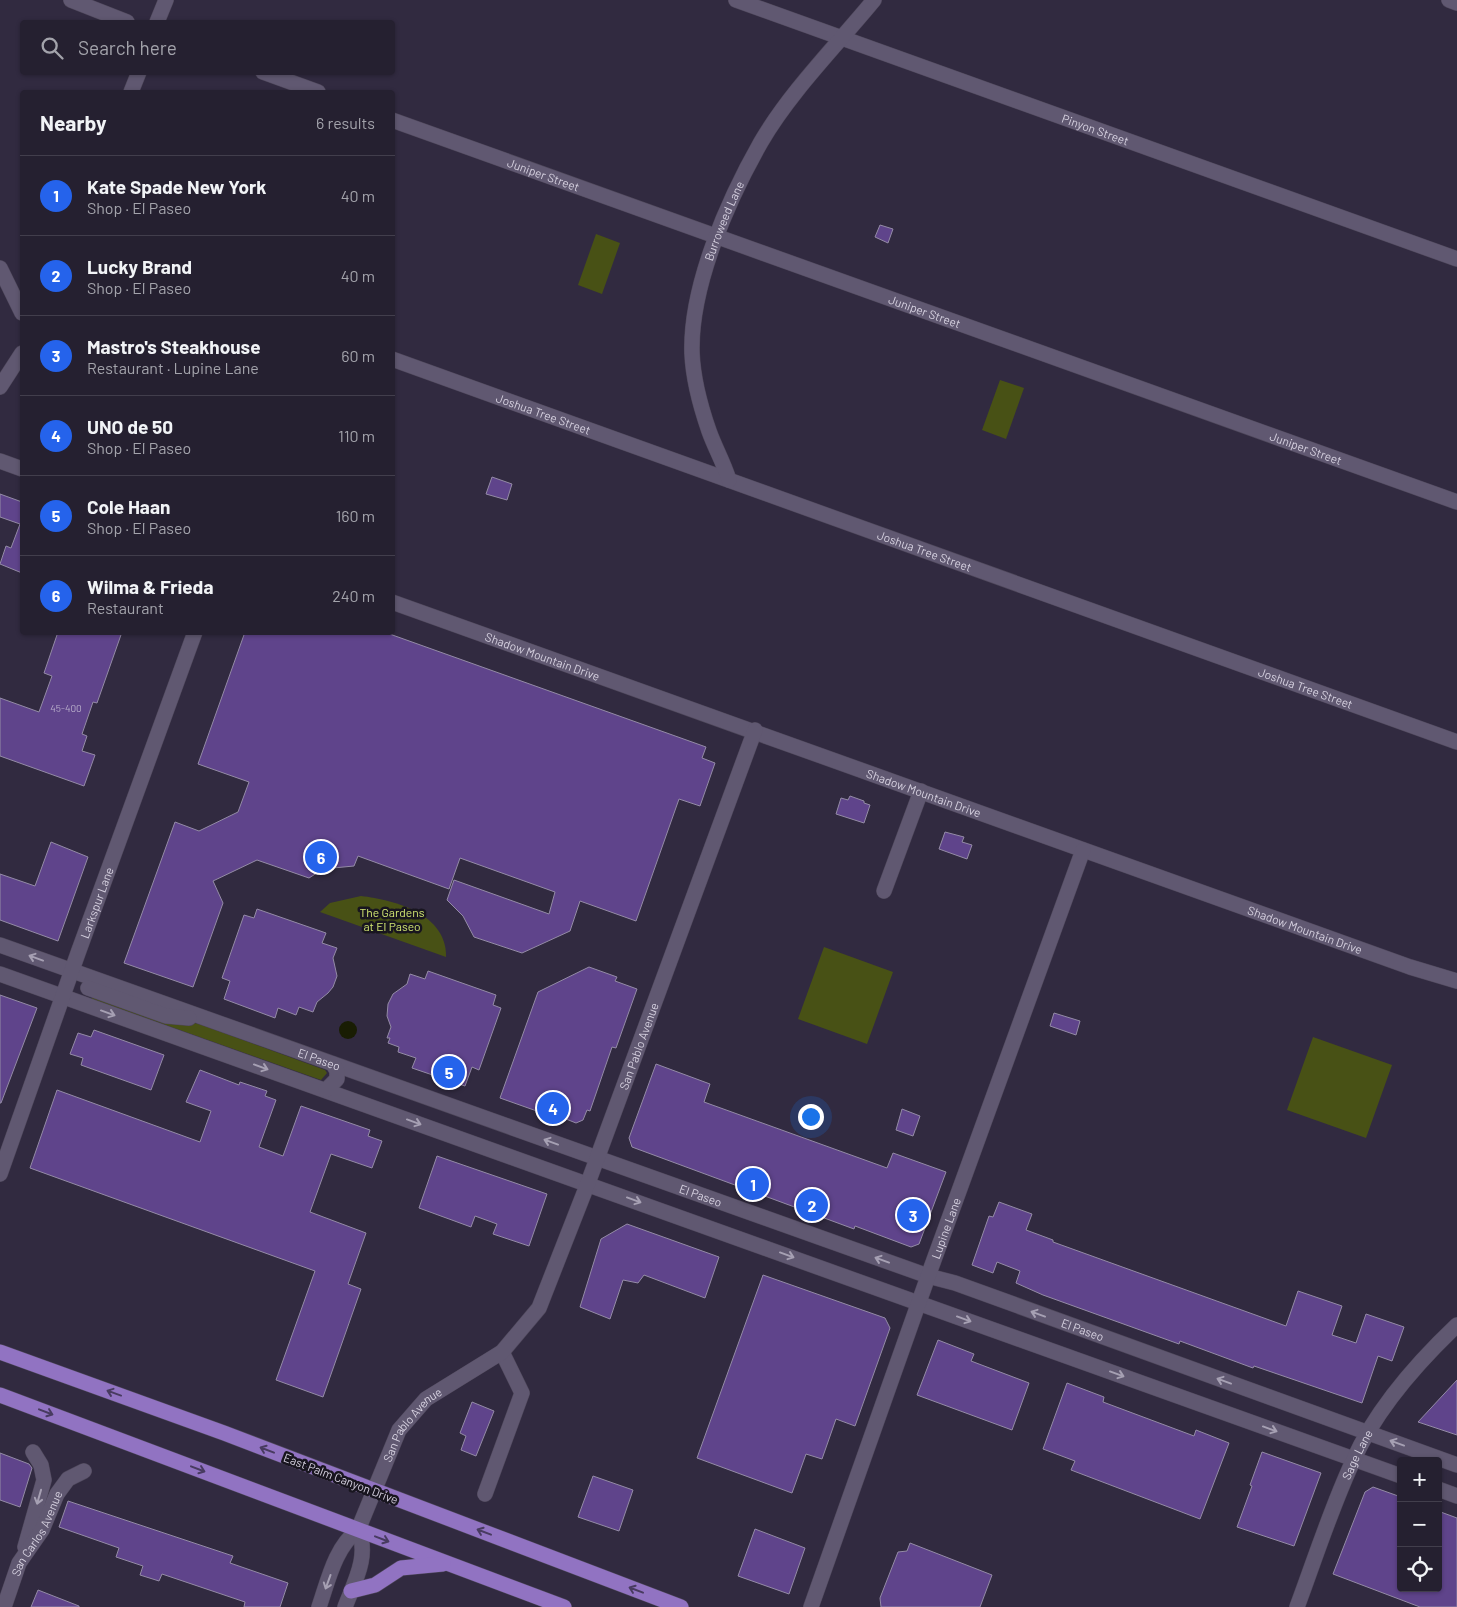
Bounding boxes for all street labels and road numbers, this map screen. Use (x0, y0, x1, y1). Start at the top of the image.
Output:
street label: Pinyon Street (1060, 111, 1131, 148)
street label: Juniper Street (506, 155, 581, 194)
street label: Burroweed Lane (701, 179, 746, 262)
street label: Juniper Street (887, 292, 963, 330)
street label: Joshua Tree Street (494, 390, 593, 437)
street label: Juniper Street (1268, 429, 1344, 467)
street label: Joshua Tree Street (876, 527, 974, 574)
street label: Shadow Mountain Drive (483, 629, 602, 683)
street label: Joshua Tree Street (1257, 664, 1355, 711)
street label: Shadow Mountain Drive (865, 766, 983, 820)
street label: Larkspur Lane (77, 865, 116, 940)
street label: Shadow Mountain Drive (1246, 902, 1364, 956)
street label: San Pablo Avenue (616, 1001, 661, 1091)
street label: El Paseo (296, 1045, 343, 1073)
street label: El Paseo (678, 1181, 724, 1209)
street label: Lupine Lane (928, 1196, 963, 1261)
street label: El Paseo (1059, 1315, 1106, 1343)
street label: San Pablo Avenue (380, 1384, 444, 1464)
street label: Sage Lane (1339, 1427, 1375, 1482)
street label: East Palm Canyon Drive (282, 1450, 400, 1506)
street label: San Carlos Avenue (8, 1489, 65, 1578)

